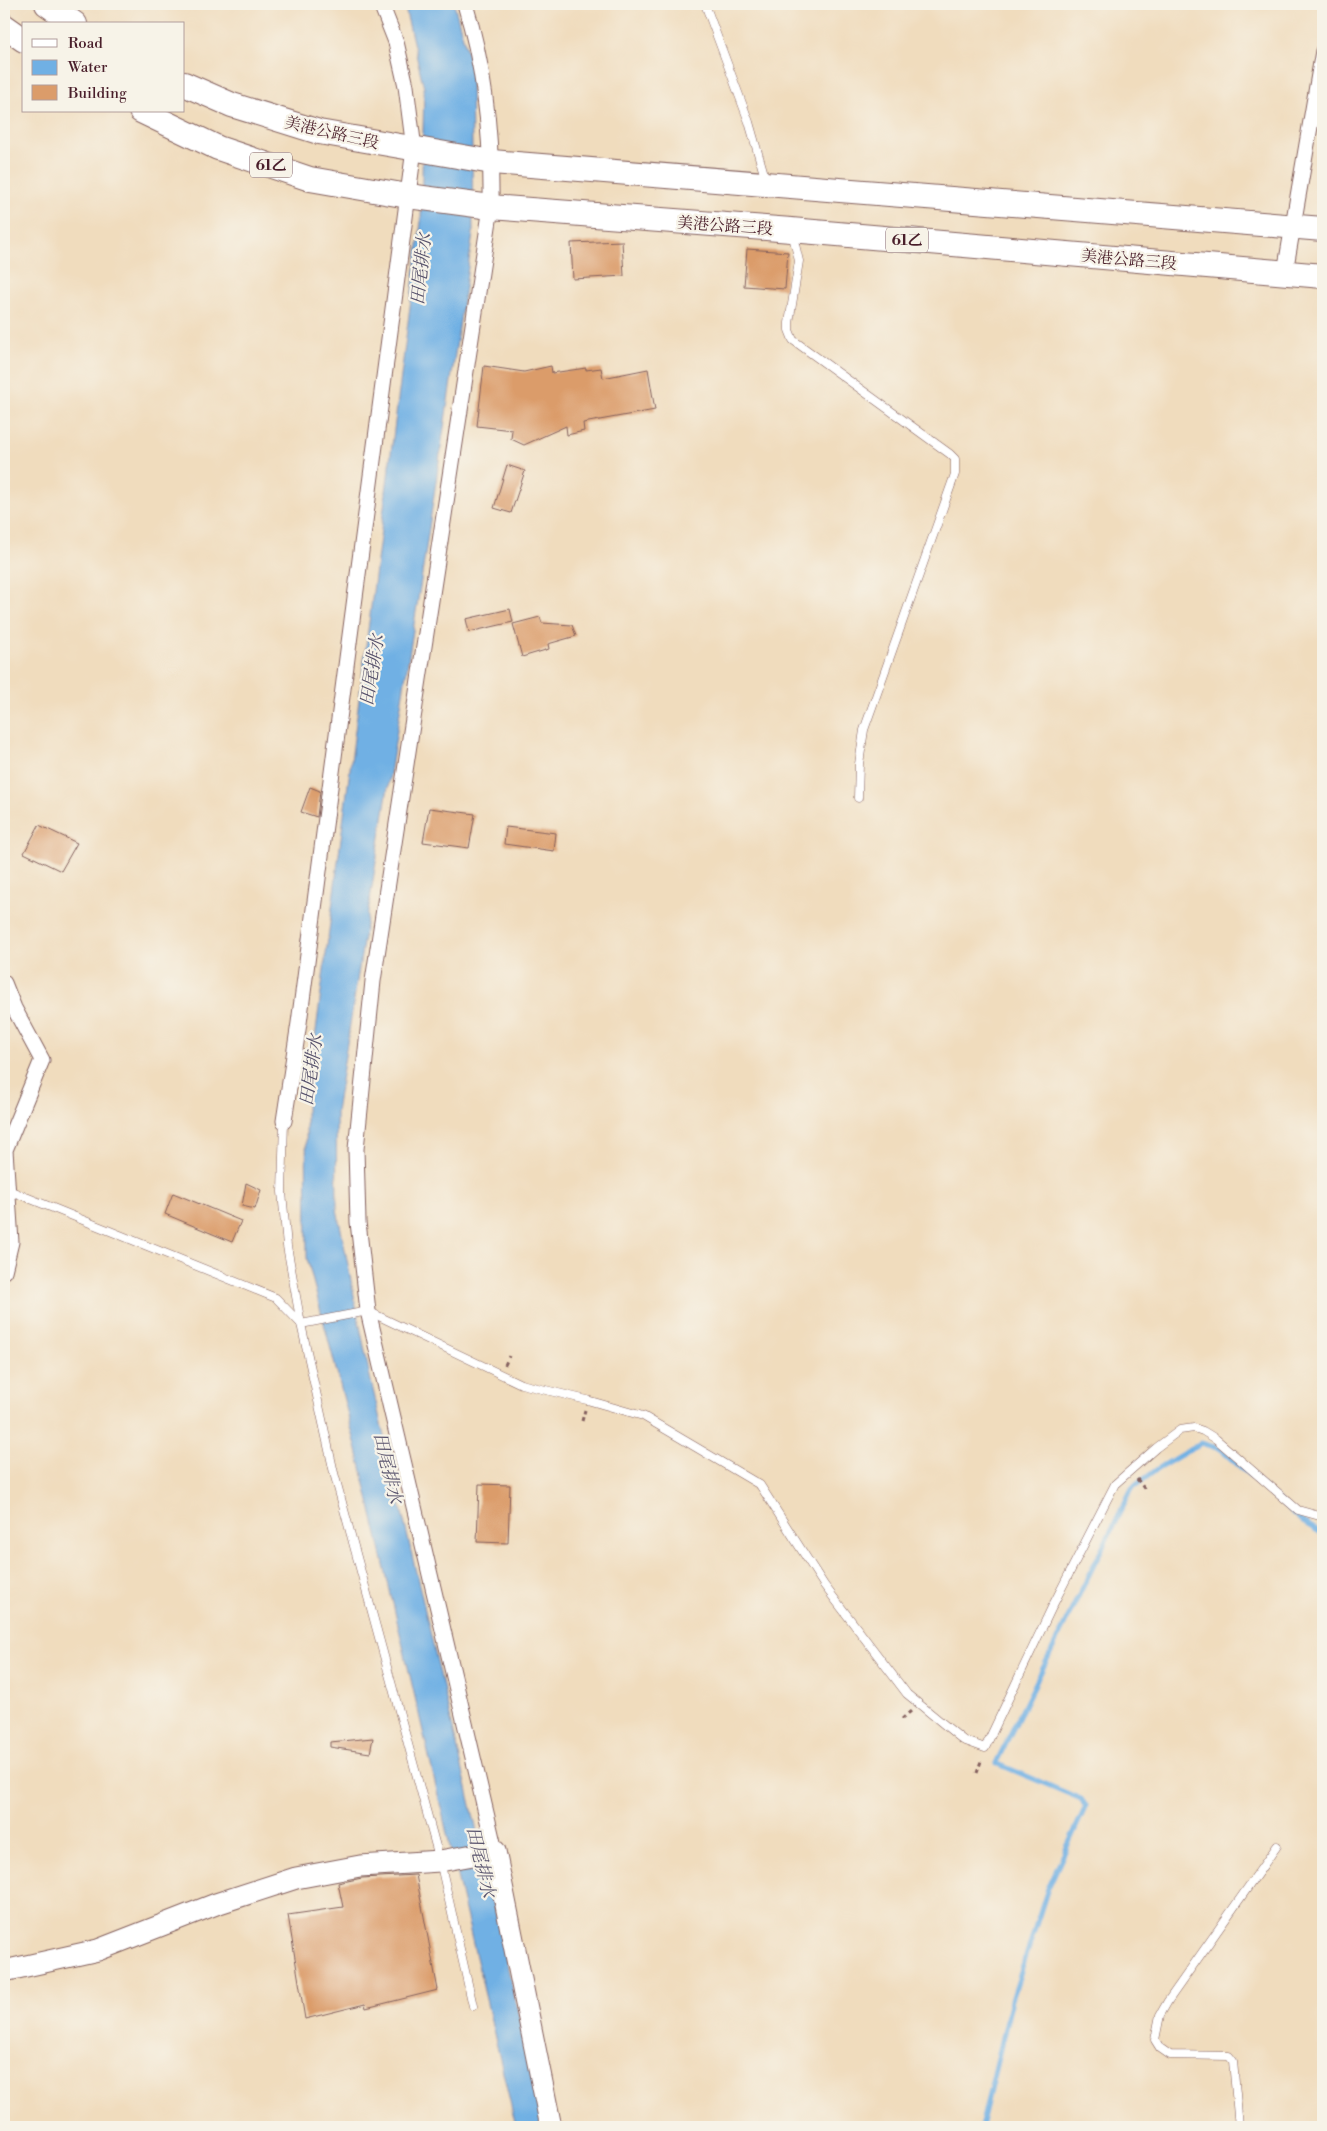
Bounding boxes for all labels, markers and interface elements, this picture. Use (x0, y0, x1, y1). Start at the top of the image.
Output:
legend (22, 22, 185, 112)
text: Road (68, 34, 103, 53)
text: Water (67, 58, 108, 77)
text: Building (67, 84, 127, 103)
street label: 美港公路三段 (283, 112, 381, 154)
road number: 61乙 (250, 152, 292, 178)
street label: 美港公路三段 (676, 213, 774, 239)
road number: 61乙 (886, 228, 928, 252)
water label: 田尾排水 (406, 230, 437, 306)
street label: 美港公路三段 (1080, 246, 1178, 274)
water label: 田尾排水 (356, 631, 390, 707)
water label: 田尾排水 (295, 1031, 328, 1107)
water label: 田尾排水 (368, 1430, 407, 1508)
water label: 田尾排水 (461, 1824, 500, 1902)

